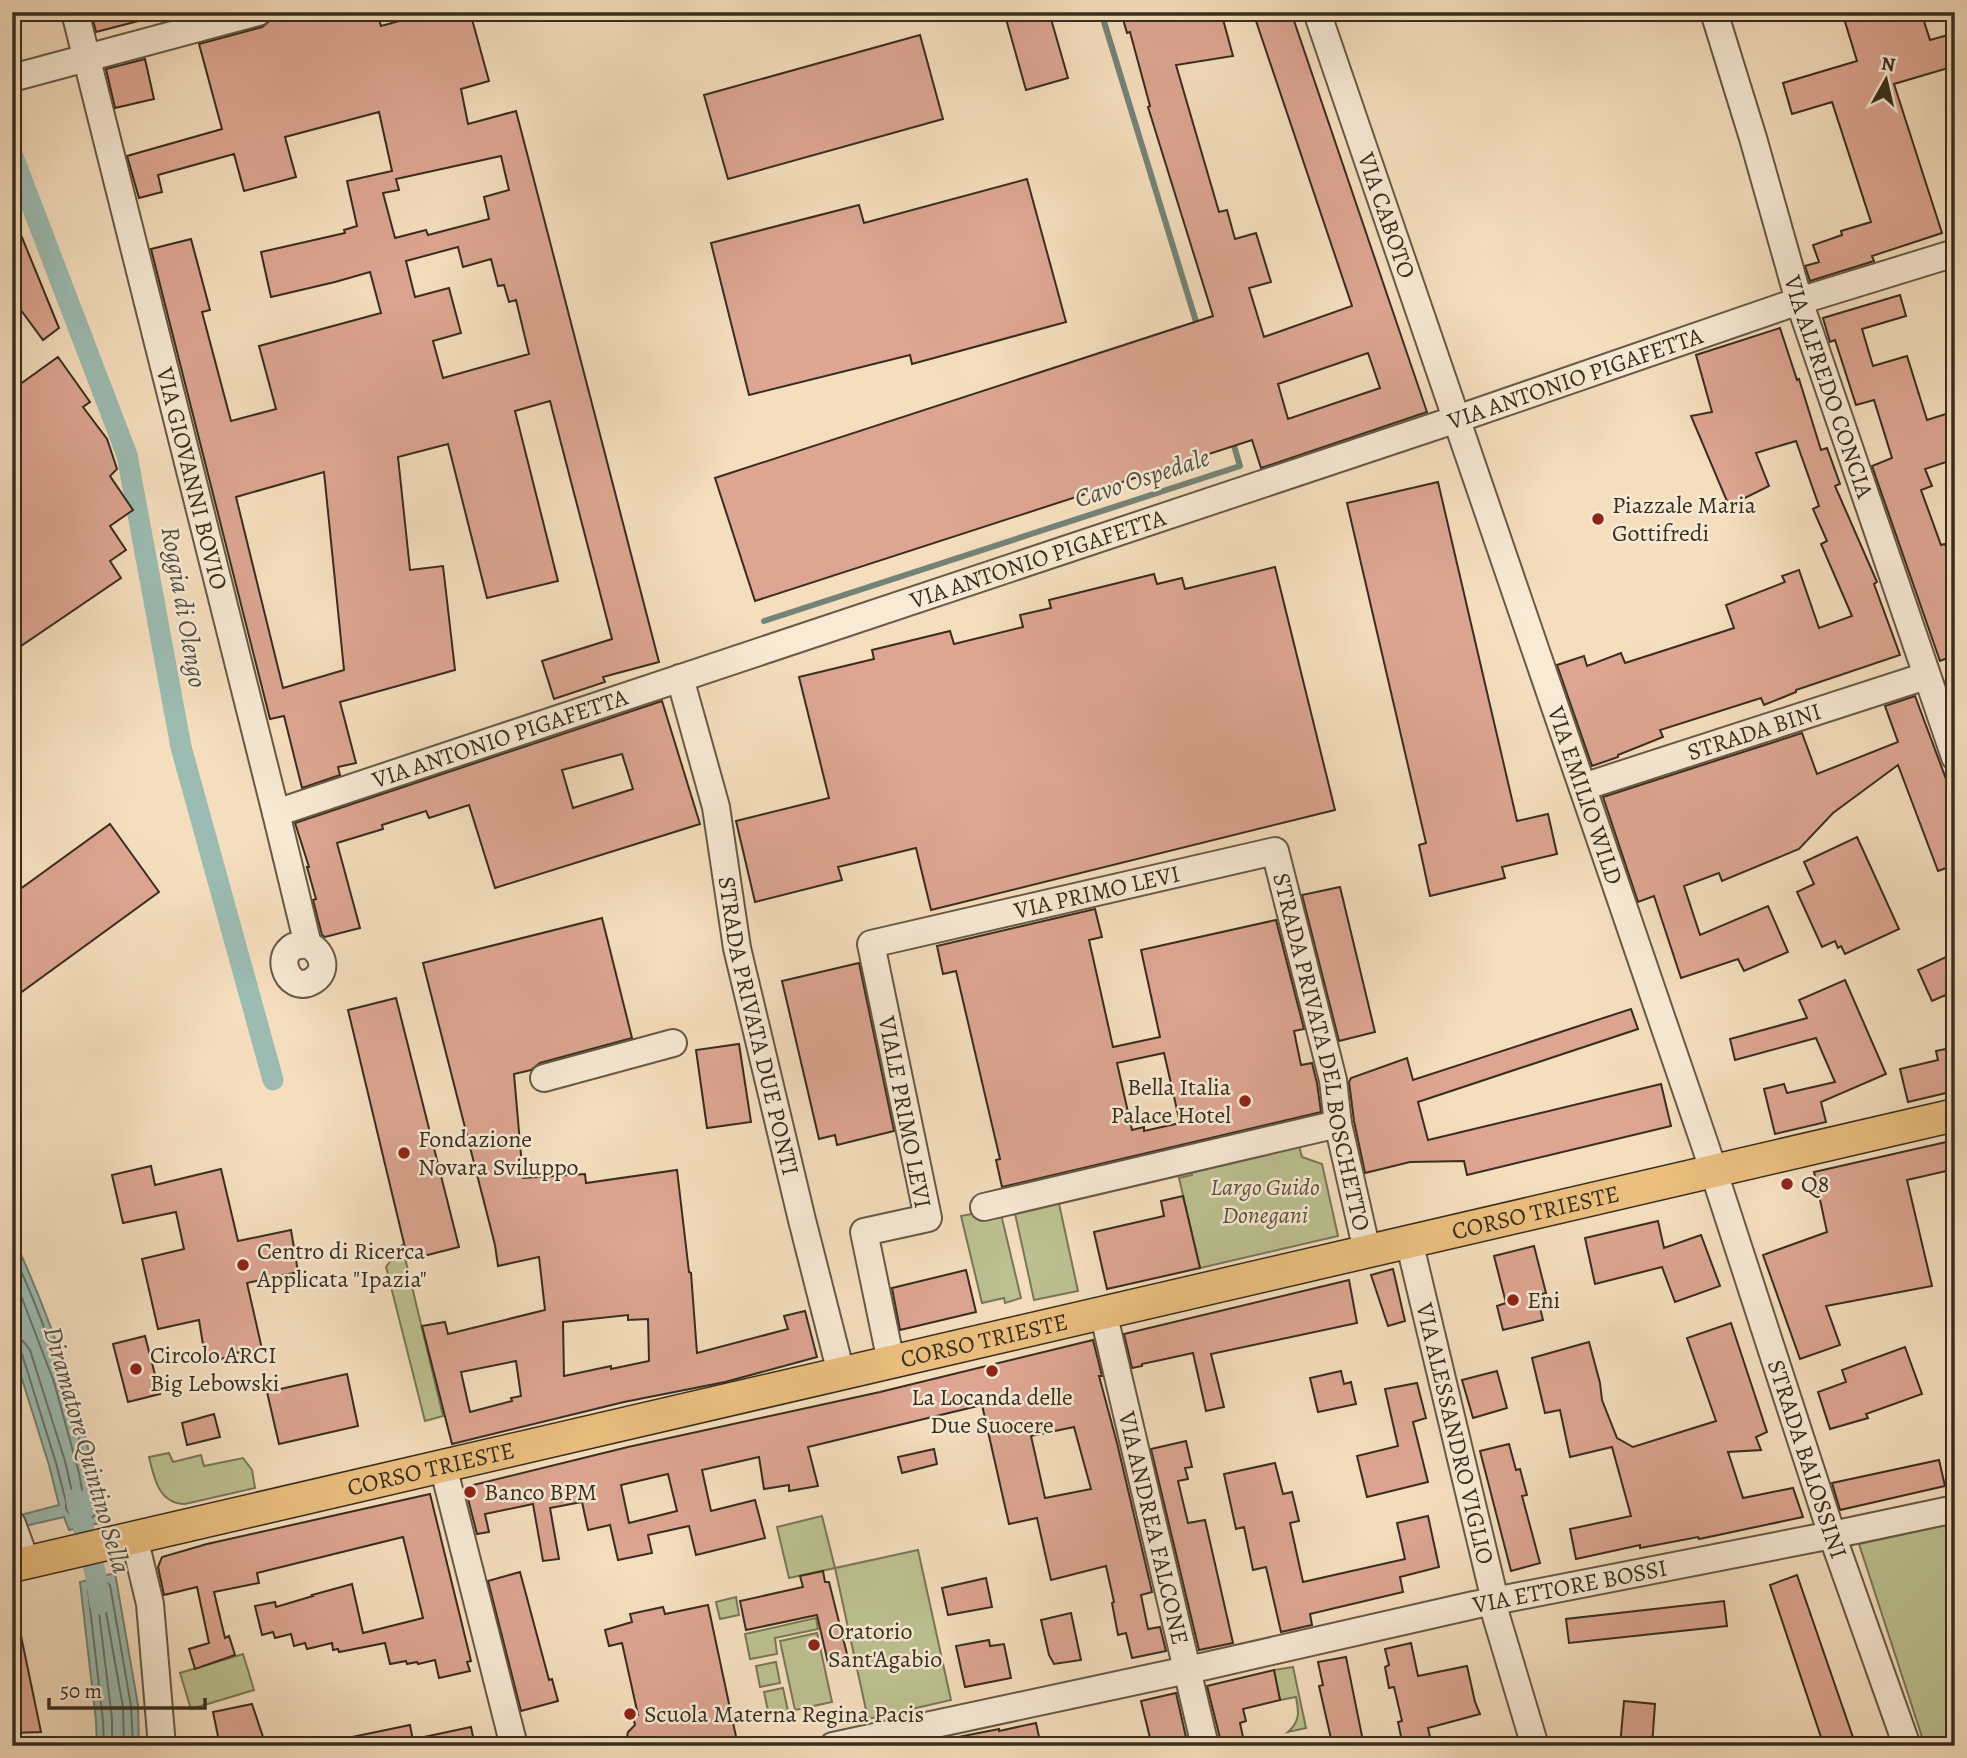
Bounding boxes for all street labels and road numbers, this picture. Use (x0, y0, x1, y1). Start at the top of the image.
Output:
street label: VIA CABOTO (1350, 147, 1423, 283)
street label: VIA ALFREDO CONCIA (1776, 271, 1882, 503)
street label: VIA ANTONIO PIGAFETTA (1443, 319, 1708, 437)
street label: VIA GIOVANNI BOVIO (149, 363, 235, 593)
street label: VIA ANTONIO PIGAFETTA (905, 501, 1171, 617)
street label: VIA ANTONIO PIGAFETTA (367, 680, 633, 796)
street label: STRADA BINI (1683, 695, 1825, 768)
street label: VIA EMILIO WILD (1540, 701, 1631, 889)
street label: VIA PRIMO LEVI (1010, 857, 1183, 927)
street label: STRADA PRIVATA DEL BOSCHETTO (1265, 869, 1378, 1234)
street label: STRADA PRIVATA DUE PONTI (711, 874, 807, 1179)
street label: VIALE PRIMO LEVI (871, 1012, 939, 1211)
street label: CORSO TRIESTE (1449, 1177, 1622, 1247)
street label: VIA ALESSANDRO VIGLIO (1408, 1299, 1502, 1567)
street label: CORSO TRIESTE (897, 1305, 1071, 1375)
street label: STRADA BALOSSINI (1760, 1356, 1855, 1563)
street label: VIA ANDREA FALCONE (1111, 1407, 1197, 1648)
street label: CORSO TRIESTE (344, 1434, 518, 1504)
street label: VIA ETTORE BOSSI (1469, 1552, 1670, 1621)

